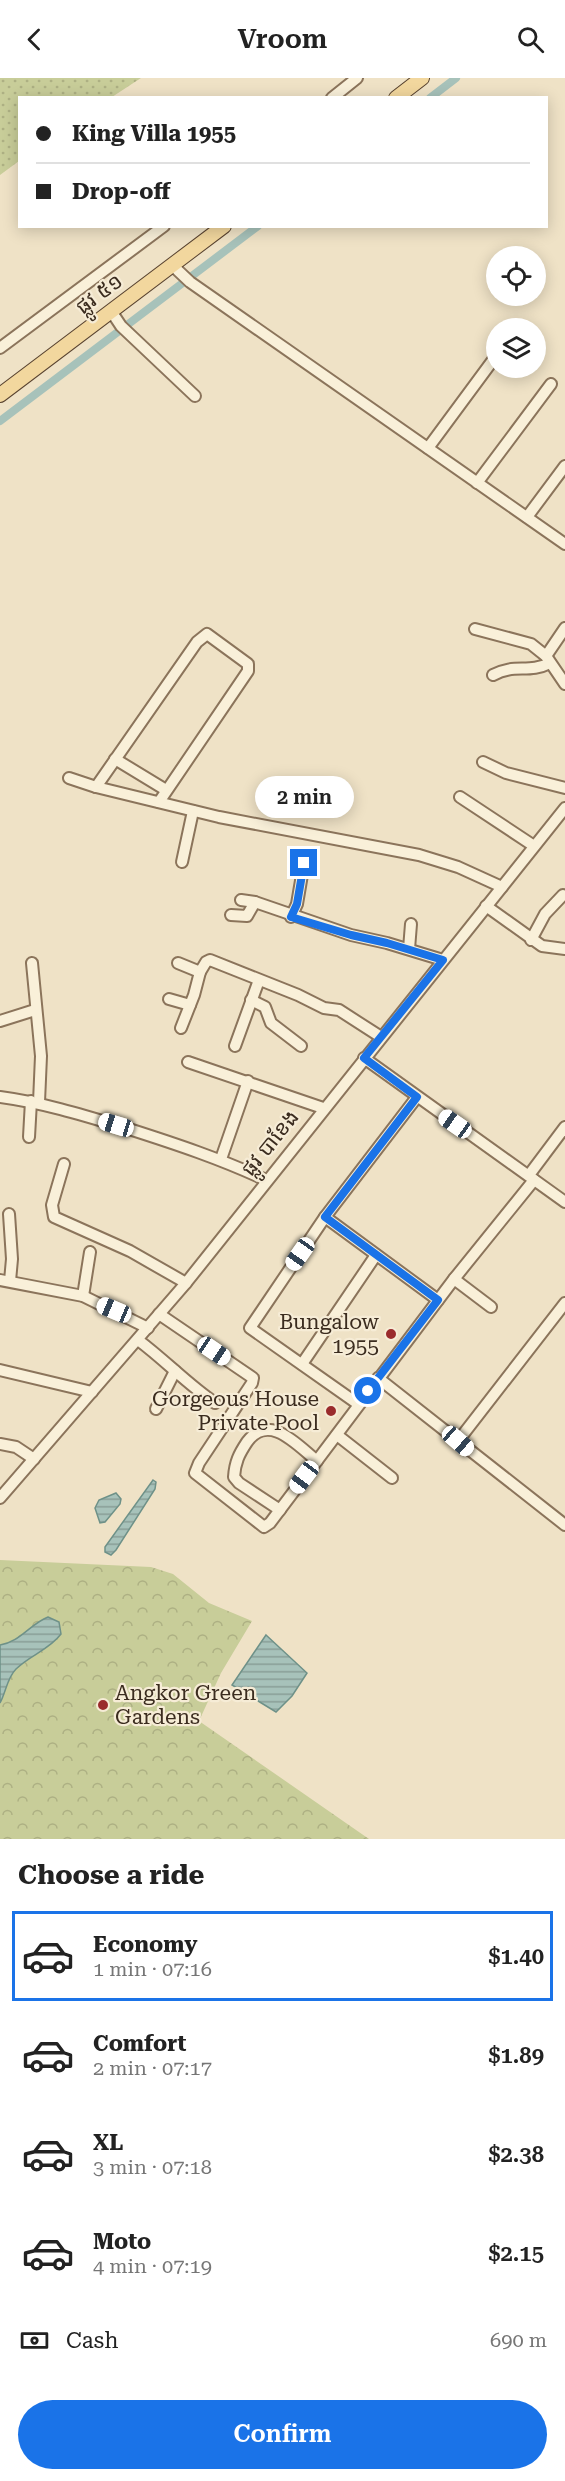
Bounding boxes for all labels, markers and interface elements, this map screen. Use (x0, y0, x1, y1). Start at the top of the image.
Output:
icon: back (18, 23, 51, 56)
text: Vroom (238, 23, 327, 55)
icon: search (514, 23, 547, 56)
text: King Villa 1955 (72, 121, 236, 146)
text: Drop-off (72, 179, 170, 204)
map controls (486, 246, 546, 378)
button: locate (486, 246, 546, 306)
street label: ផ្លូវ ៥១ (71, 269, 131, 325)
button: layers (486, 318, 546, 378)
callout: 2 min (254, 776, 354, 818)
text: 2 min (277, 785, 332, 809)
route end (290, 849, 317, 876)
street label: ផ្លូវ បាខែង (236, 1105, 309, 1185)
car (435, 1106, 475, 1142)
car (96, 1111, 136, 1139)
car (282, 1234, 318, 1274)
car (94, 1295, 134, 1325)
place label: Bungalow 1955 (279, 1310, 380, 1358)
marker: Bungalow 1955 (384, 1327, 398, 1341)
car (194, 1333, 234, 1369)
route start (354, 1377, 381, 1404)
place label: Gorgeous House Private Pool (152, 1387, 320, 1435)
marker: Gorgeous House Private Pool (324, 1404, 338, 1418)
car (439, 1422, 477, 1460)
car (286, 1457, 322, 1497)
place label: Angkor Green Gardens (115, 1681, 257, 1729)
marker: Angkor Green Gardens (96, 1698, 110, 1712)
text: Choose a ride (18, 1859, 204, 1891)
icon: car (21, 1929, 75, 1983)
text: Economy (93, 1932, 197, 1957)
text: $1.40 (488, 1944, 544, 1969)
text: 1 min · 07:16 (93, 1957, 212, 1981)
icon: car (21, 2028, 75, 2082)
text: Comfort (93, 2031, 186, 2056)
text: $1.89 (488, 2043, 544, 2068)
text: 2 min · 07:17 (93, 2056, 212, 2080)
icon: car (21, 2127, 75, 2181)
text: XL (93, 2130, 123, 2155)
text: $2.38 (488, 2142, 544, 2167)
text: 3 min · 07:18 (93, 2155, 212, 2179)
icon: car (21, 2226, 75, 2280)
text: Moto (93, 2229, 151, 2254)
text: $2.15 (488, 2241, 544, 2266)
text: 4 min · 07:19 (93, 2254, 212, 2278)
icon: cash (18, 2324, 51, 2357)
text: Cash (66, 2328, 118, 2353)
text: 690 m (490, 2328, 547, 2352)
button: Confirm (18, 2400, 547, 2469)

